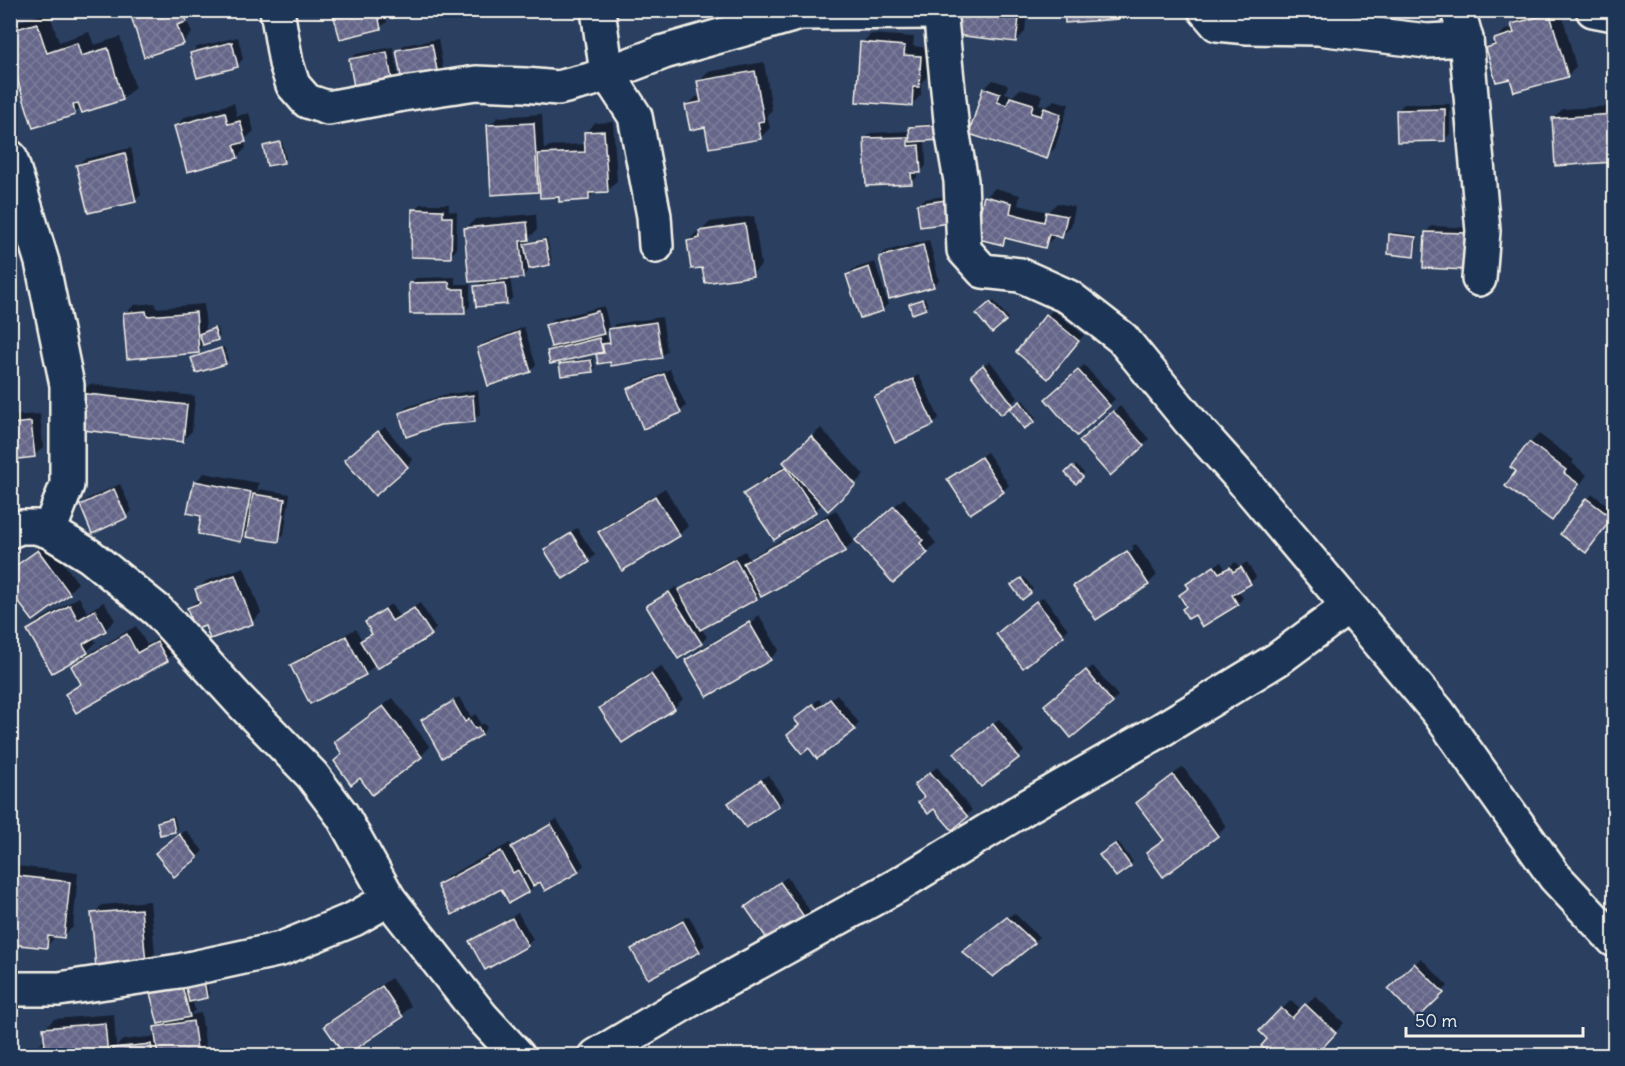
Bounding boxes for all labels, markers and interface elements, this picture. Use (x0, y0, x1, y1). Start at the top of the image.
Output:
scale bar (1406, 1000, 1583, 1038)
text: 50 m (1415, 1009, 1457, 1032)

